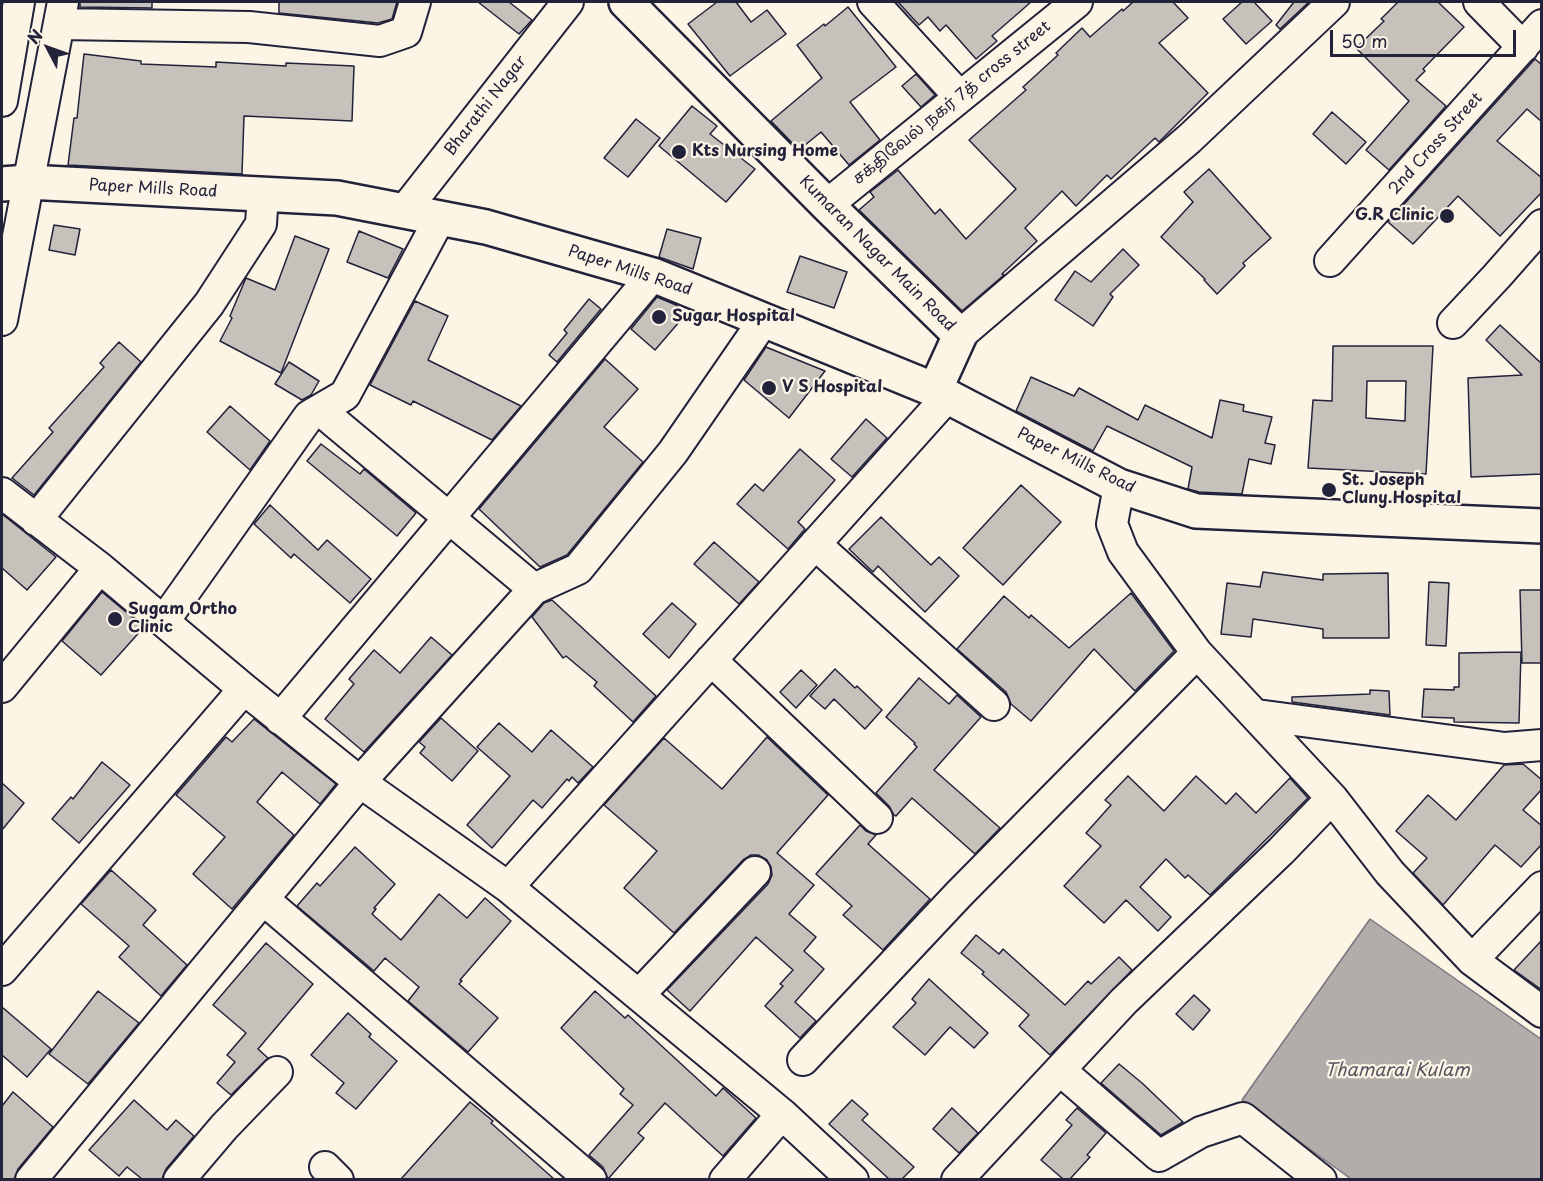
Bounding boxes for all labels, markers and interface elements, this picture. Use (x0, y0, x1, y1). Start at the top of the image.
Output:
street label: சக்திவேல் நகர் 7த் cross street (849, 17, 1055, 189)
north arrow (18, 18, 78, 78)
scale bar (1333, 18, 1519, 56)
text: N (21, 24, 48, 49)
text: 50 m (1341, 27, 1388, 54)
street label: Bharathi Nagar (441, 52, 531, 160)
street label: 2nd Cross Street (1385, 89, 1487, 199)
place label: Kts Nursing Home (692, 142, 838, 162)
marker: Kts Nursing Home (670, 143, 688, 161)
street label: Kumaran Nagar Main Road (795, 172, 959, 336)
street label: Paper Mills Road (88, 176, 218, 202)
place label: G.R Clinic (1355, 206, 1434, 226)
marker: G.R Clinic (1438, 207, 1456, 225)
street label: Paper Mills Road (566, 242, 694, 300)
place label: Sugar Hospital (672, 307, 795, 327)
marker: Sugar Hospital (650, 308, 668, 326)
place label: V S Hospital (782, 378, 882, 398)
marker: V S Hospital (760, 379, 778, 397)
street label: Paper Mills Road (1014, 424, 1138, 498)
place label: St. Joseph Cluny Hospital (1342, 471, 1461, 509)
marker: St. Joseph Cluny Hospital (1320, 481, 1338, 499)
place label: Sugam Ortho Clinic (128, 600, 237, 638)
marker: Sugam Ortho Clinic (106, 610, 124, 628)
water label: Thamarai Kulam (1324, 1060, 1470, 1082)

